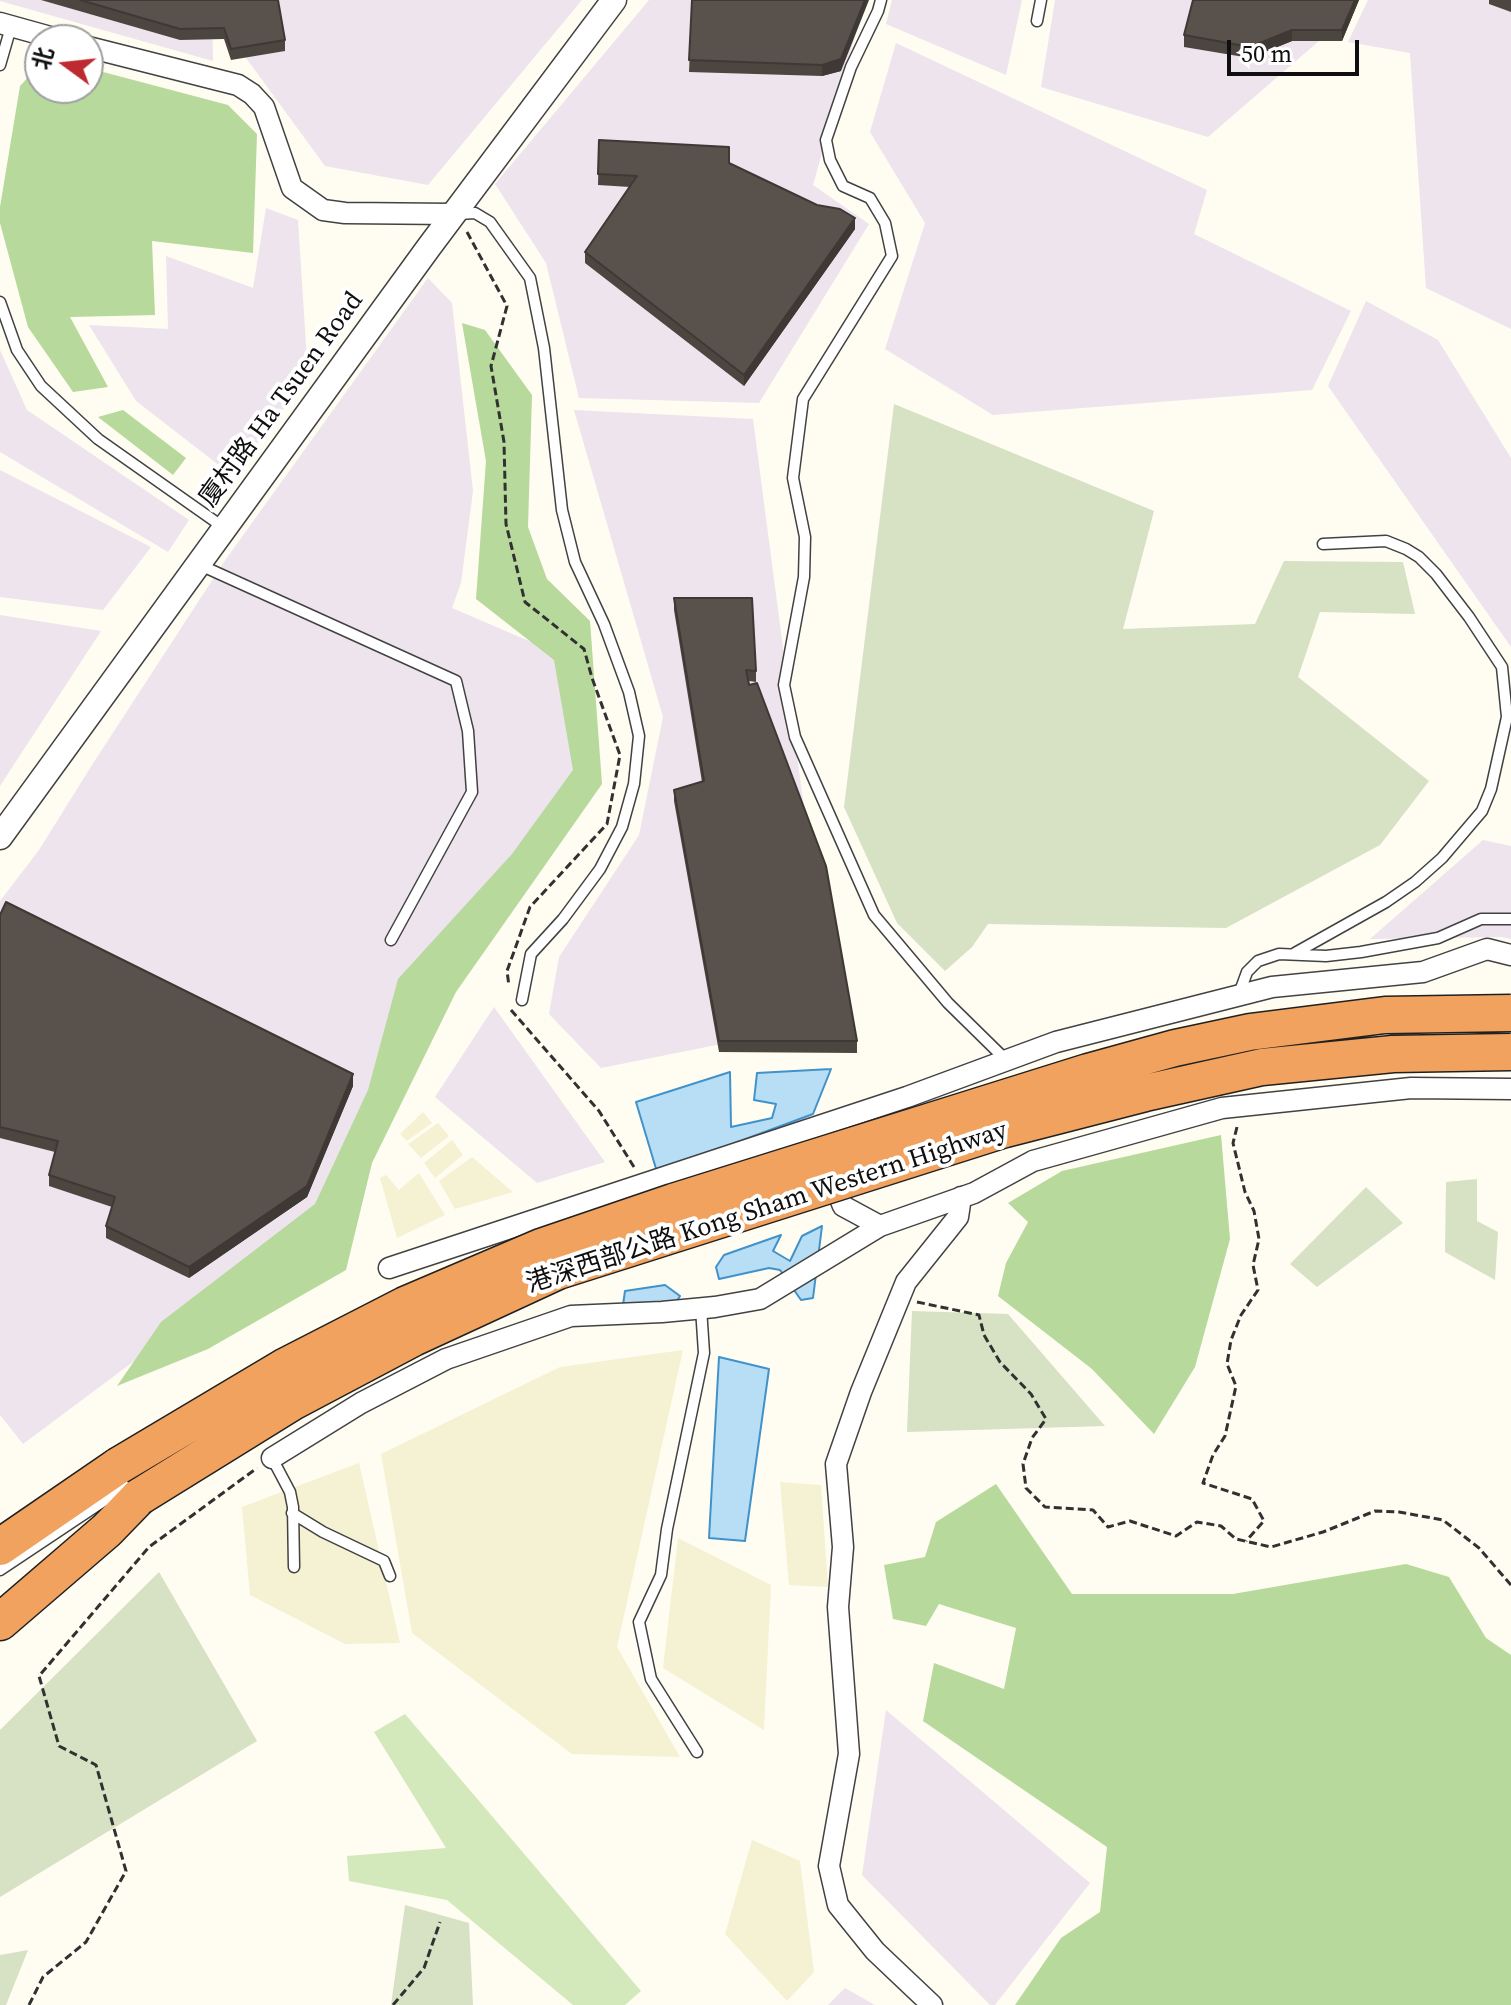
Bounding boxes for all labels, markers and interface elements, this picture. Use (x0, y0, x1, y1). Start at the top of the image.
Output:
north arrow (24, 24, 104, 104)
scale bar (1231, 24, 1363, 74)
text: 50 m (1241, 37, 1292, 70)
text: 北 (25, 44, 60, 73)
street label: 廈村路 Ha Tsuen Road (194, 287, 370, 513)
street label: 港深西部公路 Kong Sham Western Highway (523, 1115, 1011, 1301)

